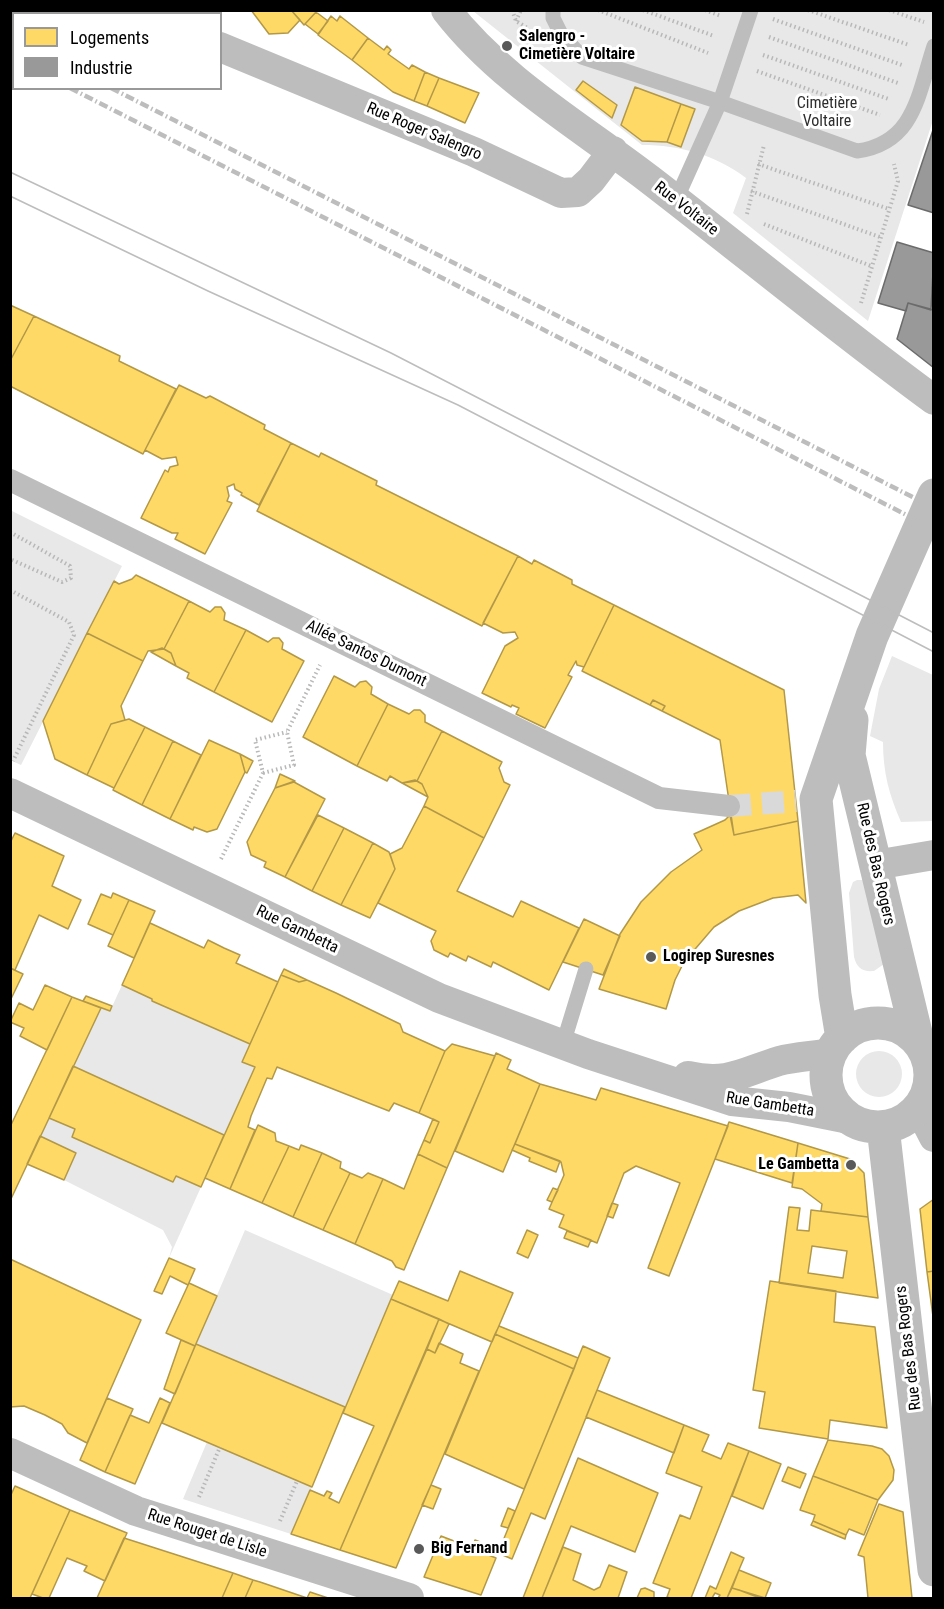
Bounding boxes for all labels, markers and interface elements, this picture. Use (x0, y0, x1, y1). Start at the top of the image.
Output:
legend (12, 12, 222, 90)
text: Logements (70, 27, 149, 48)
place label: Salengro - Cimetière Voltaire (519, 27, 635, 65)
marker: Salengro - Cimetière Voltaire (500, 39, 514, 53)
text: Industrie (70, 57, 132, 78)
park label: Cimetière Voltaire (797, 94, 857, 132)
street label: Rue Roger Salengro (363, 99, 485, 165)
street label: Rue Voltaire (650, 178, 722, 240)
street label: Allée Santos Dumont (302, 616, 430, 692)
street label: Rue des Bas Rogers (852, 801, 898, 927)
street label: Rue Gambetta (253, 902, 341, 958)
place label: Logirep Suresnes (663, 947, 774, 967)
marker: Logirep Suresnes (644, 950, 658, 964)
street label: Rue Gambetta (725, 1089, 815, 1121)
place label: Le Gambetta (758, 1155, 839, 1175)
marker: Le Gambetta (844, 1158, 858, 1172)
street label: Rue des Bas Rogers (892, 1285, 926, 1411)
street label: Rue Rouget de Lisle (145, 1506, 269, 1562)
place label: Big Fernand (431, 1539, 507, 1559)
marker: Big Fernand (412, 1542, 426, 1556)

